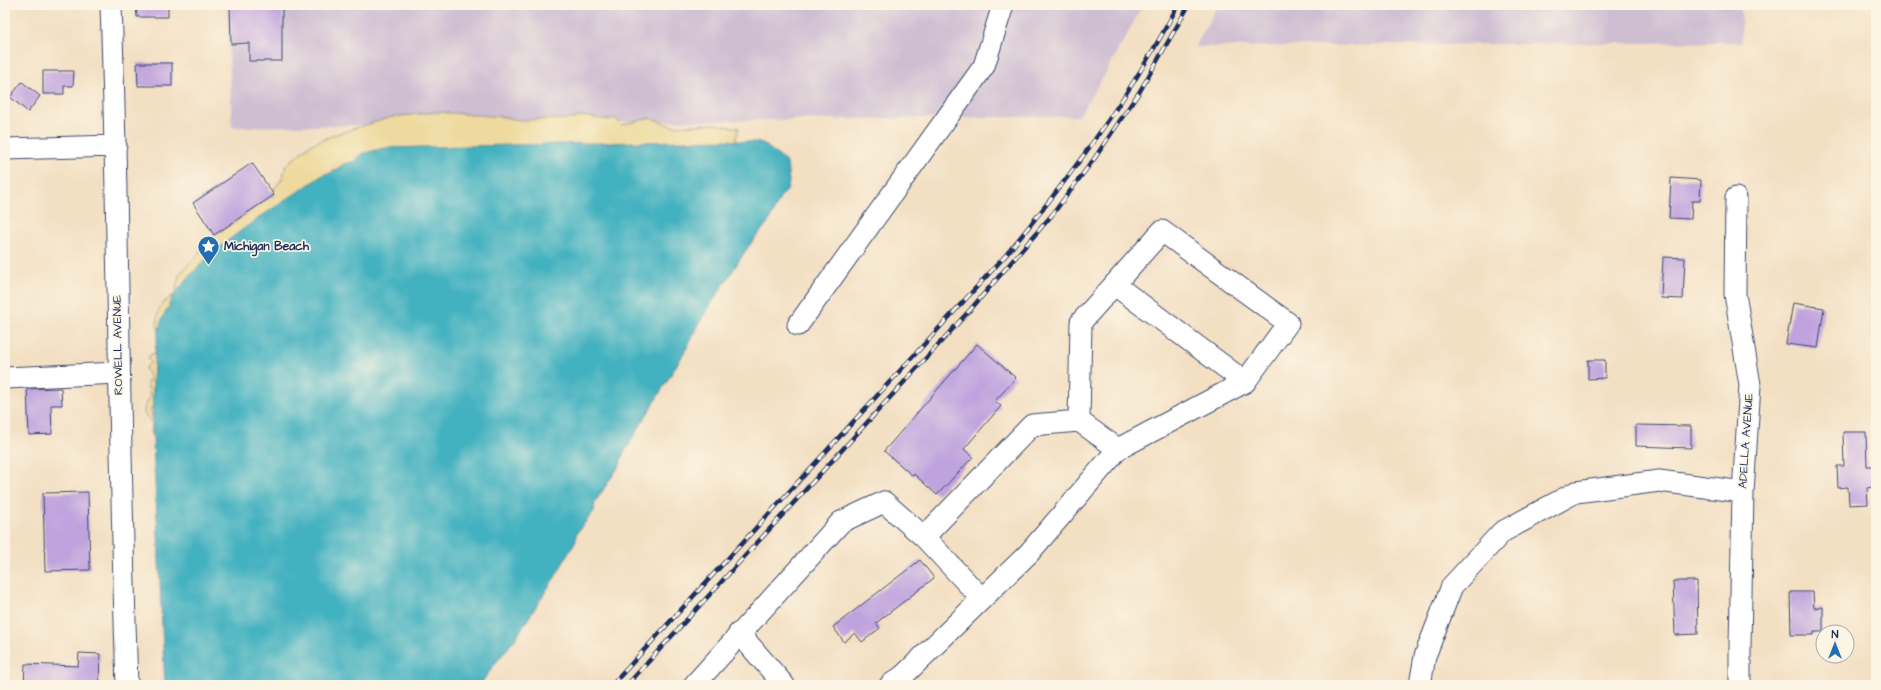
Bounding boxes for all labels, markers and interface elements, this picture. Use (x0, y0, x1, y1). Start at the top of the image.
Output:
place icon: Michigan Beach (196, 233, 222, 266)
place label: Michigan Beach (224, 238, 310, 257)
street label: ROWELL AVENUE (109, 295, 127, 395)
street label: ADELLA AVENUE (1734, 393, 1758, 489)
north arrow (1815, 624, 1855, 664)
text: N (1832, 627, 1839, 642)

